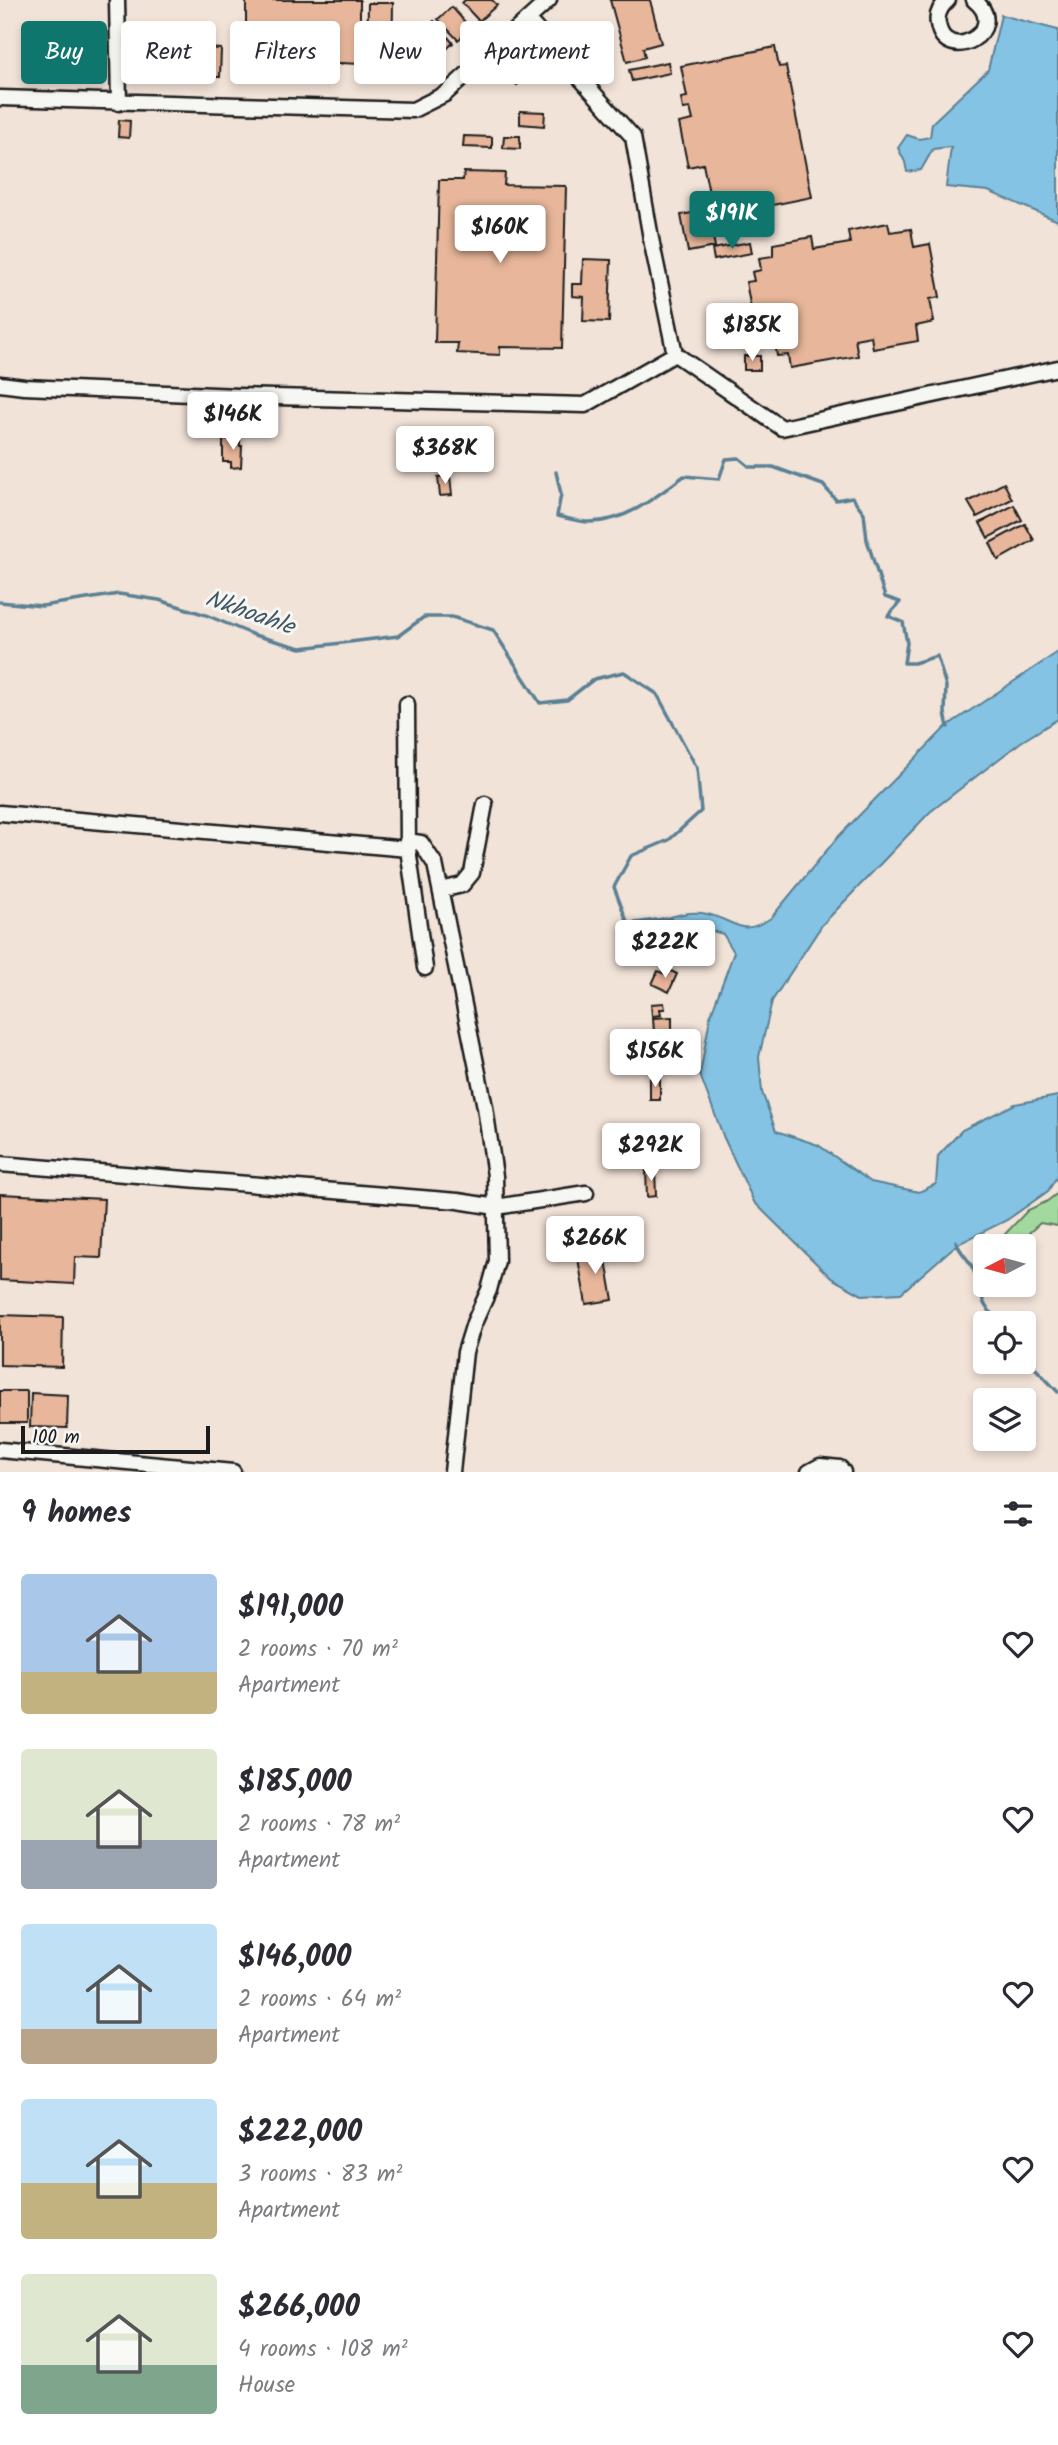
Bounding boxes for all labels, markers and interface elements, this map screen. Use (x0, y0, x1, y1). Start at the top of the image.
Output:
chip: Buy (21, 21, 107, 84)
chip: Rent (121, 21, 216, 84)
chip: Filters (230, 21, 340, 84)
chip: New (354, 21, 446, 84)
chip: Apartment (460, 21, 614, 84)
pin: $191K (683, 191, 781, 251)
text: $191K (706, 196, 759, 232)
pin: $160K (451, 205, 549, 265)
text: $160K (471, 210, 529, 246)
pin: $185K (703, 304, 801, 363)
text: $185K (722, 308, 782, 344)
pin: $146K (184, 392, 282, 452)
text: $146K (203, 397, 263, 433)
pin: $368K (396, 426, 494, 486)
text: $368K (412, 431, 478, 467)
water label: Nkhoahle (200, 580, 301, 648)
pin: $222K (616, 920, 714, 980)
text: $222K (631, 925, 699, 961)
pin: $156K (606, 1030, 704, 1089)
text: $156K (626, 1034, 684, 1070)
pin: $292K (602, 1124, 700, 1183)
text: $292K (618, 1128, 684, 1164)
pin: $266K (546, 1216, 644, 1276)
text: $266K (562, 1221, 628, 1257)
north arrow (973, 1234, 1036, 1297)
map controls (973, 1234, 1036, 1451)
button: locate (973, 1311, 1036, 1374)
button: layers (973, 1388, 1036, 1451)
scale bar (21, 1423, 210, 1455)
text: 100 m (32, 1423, 80, 1453)
text: 9 homes (21, 1490, 132, 1538)
icon: filters (999, 1495, 1037, 1533)
text: $191,000 (238, 1584, 343, 1632)
icon: home (77, 1602, 161, 1686)
icon: heart (999, 1625, 1037, 1663)
text: 2 rooms · 70 m² (238, 1632, 398, 1668)
text: Apartment (238, 1668, 340, 1704)
text: $185,000 (238, 1759, 352, 1807)
icon: home (77, 1777, 161, 1861)
icon: heart (999, 1800, 1037, 1838)
text: 2 rooms · 78 m² (238, 1807, 400, 1843)
text: Apartment (238, 1843, 340, 1879)
text: $146,000 (238, 1934, 351, 1982)
icon: home (77, 1952, 161, 2036)
icon: heart (999, 1975, 1037, 2013)
text: 2 rooms · 64 m² (238, 1982, 401, 2018)
text: Apartment (238, 2018, 340, 2054)
text: $222,000 (238, 2109, 362, 2157)
icon: home (77, 2127, 161, 2211)
icon: heart (999, 2150, 1037, 2188)
text: 3 rooms · 83 m² (238, 2157, 402, 2193)
text: Apartment (238, 2193, 340, 2229)
text: $266,000 (238, 2284, 360, 2332)
icon: home (77, 2302, 161, 2386)
icon: heart (999, 2325, 1037, 2363)
text: 4 rooms · 108 m² (238, 2332, 408, 2368)
text: House (238, 2368, 295, 2404)

